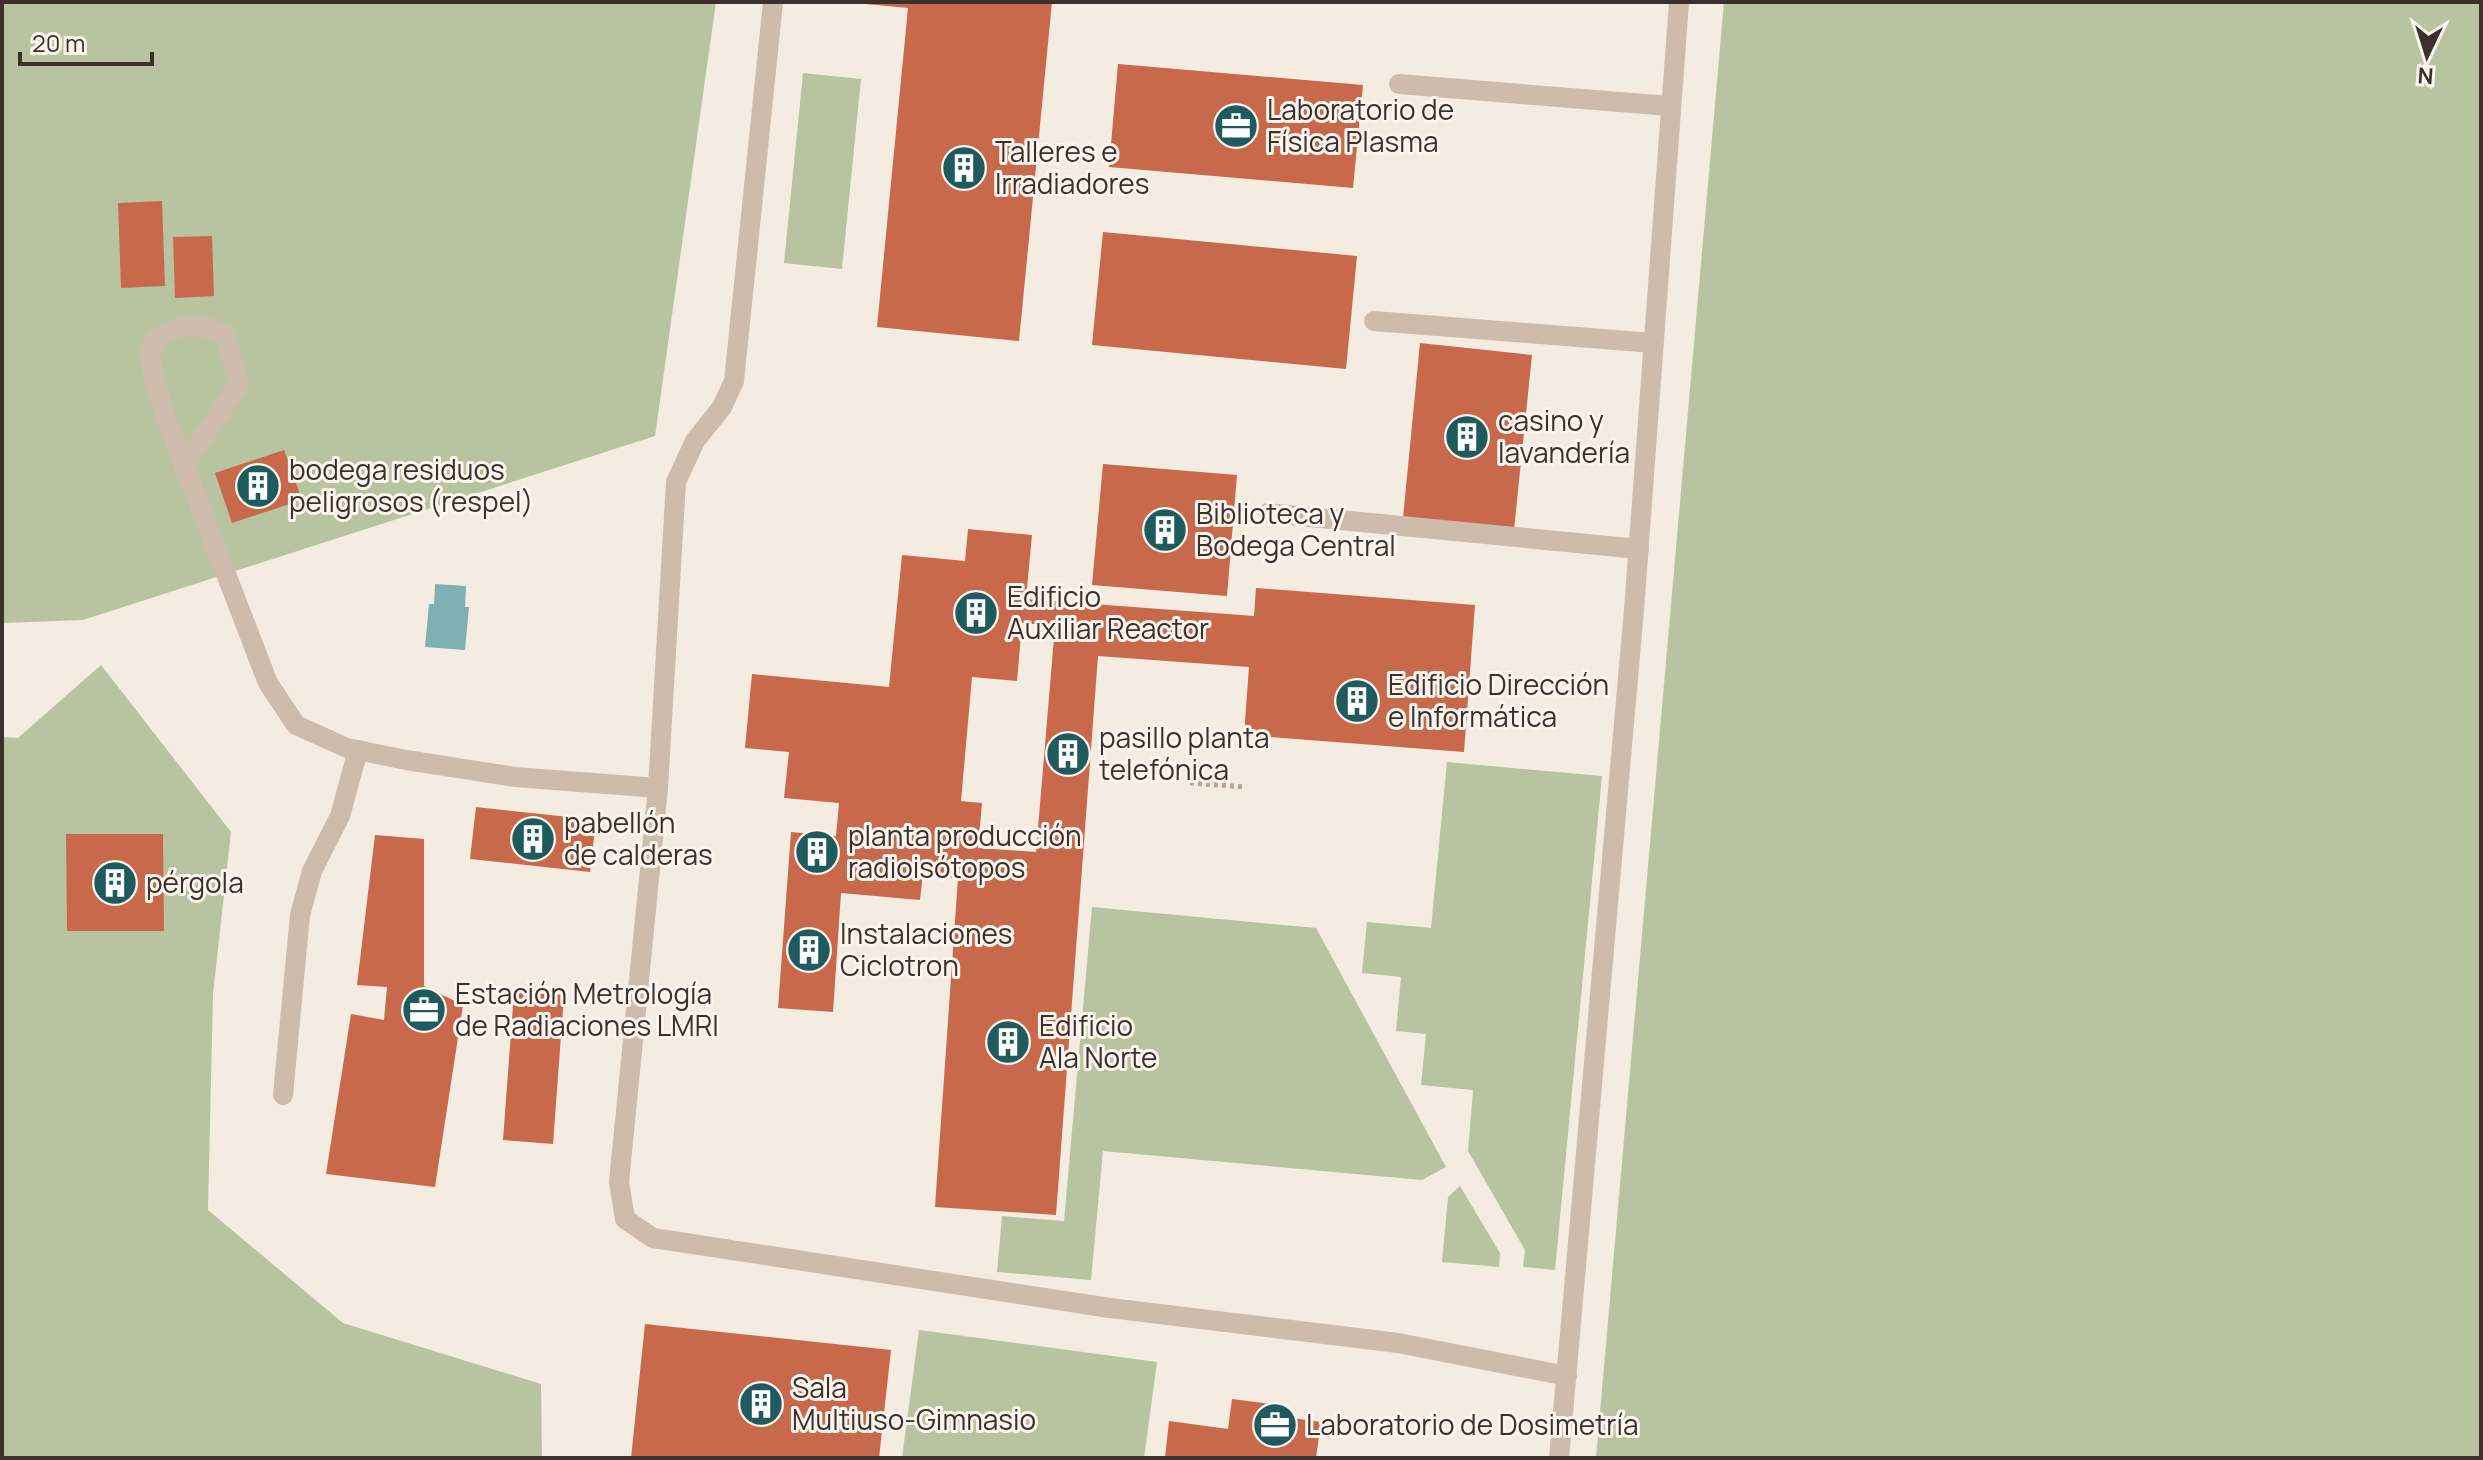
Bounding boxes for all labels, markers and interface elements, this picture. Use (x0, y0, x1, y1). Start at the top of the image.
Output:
scale bar (20, 16, 152, 66)
north arrow (2387, 16, 2467, 96)
text: 20 m (32, 26, 85, 59)
text: N (2417, 60, 2435, 91)
place label: Laboratorio de Física Plasma (1267, 90, 1454, 160)
office icon: Laboratorio de Física Plasma (1212, 102, 1260, 150)
place label: Talleres e Irradiadores (995, 132, 1149, 202)
building icon: Talleres e Irradiadores (940, 144, 988, 192)
place label: casino y lavandería (1498, 401, 1630, 471)
building icon: casino y lavandería (1443, 413, 1491, 461)
place label: bodega residuos peligrosos (respel) (289, 450, 533, 520)
building icon: bodega residuos peligrosos (respel) (234, 462, 282, 510)
place label: Biblioteca y Bodega Central (1196, 494, 1396, 564)
building icon: Biblioteca y Bodega Central (1141, 506, 1189, 554)
place label: Edificio Auxiliar Reactor (1007, 577, 1209, 647)
building icon: Edificio Auxiliar Reactor (952, 589, 1000, 637)
place label: Edificio Dirección e Informática (1388, 665, 1609, 735)
building icon: Edificio Dirección e Informática (1333, 677, 1381, 725)
place label: pasillo planta telefónica (1099, 718, 1270, 788)
building icon: pasillo planta telefónica (1044, 730, 1092, 778)
place label: pabellón de calderas (564, 803, 713, 873)
building icon: pabellón de calderas (509, 815, 557, 863)
place label: planta producción radioisótopos (848, 816, 1082, 886)
building icon: planta producción radioisótopos (793, 828, 841, 876)
building icon: pérgola (91, 859, 139, 907)
place label: pérgola (146, 863, 244, 901)
place label: Instalaciones Ciclotron (840, 914, 1013, 984)
building icon: Instalaciones Ciclotron (785, 926, 833, 974)
place label: Estación Metrología de Radiaciones LMRI (455, 974, 719, 1044)
office icon: Estación Metrología de Radiaciones LMRI (400, 986, 448, 1034)
place label: Edificio Ala Norte (1039, 1006, 1157, 1076)
building icon: Edificio Ala Norte (984, 1018, 1032, 1066)
place label: Sala Multiuso-Gimnasio (792, 1368, 1036, 1438)
building icon: Sala Multiuso-Gimnasio (737, 1380, 785, 1428)
office icon: Laboratorio de Dosimetría (1251, 1401, 1299, 1449)
place label: Laboratorio de Dosimetría (1306, 1405, 1639, 1443)

